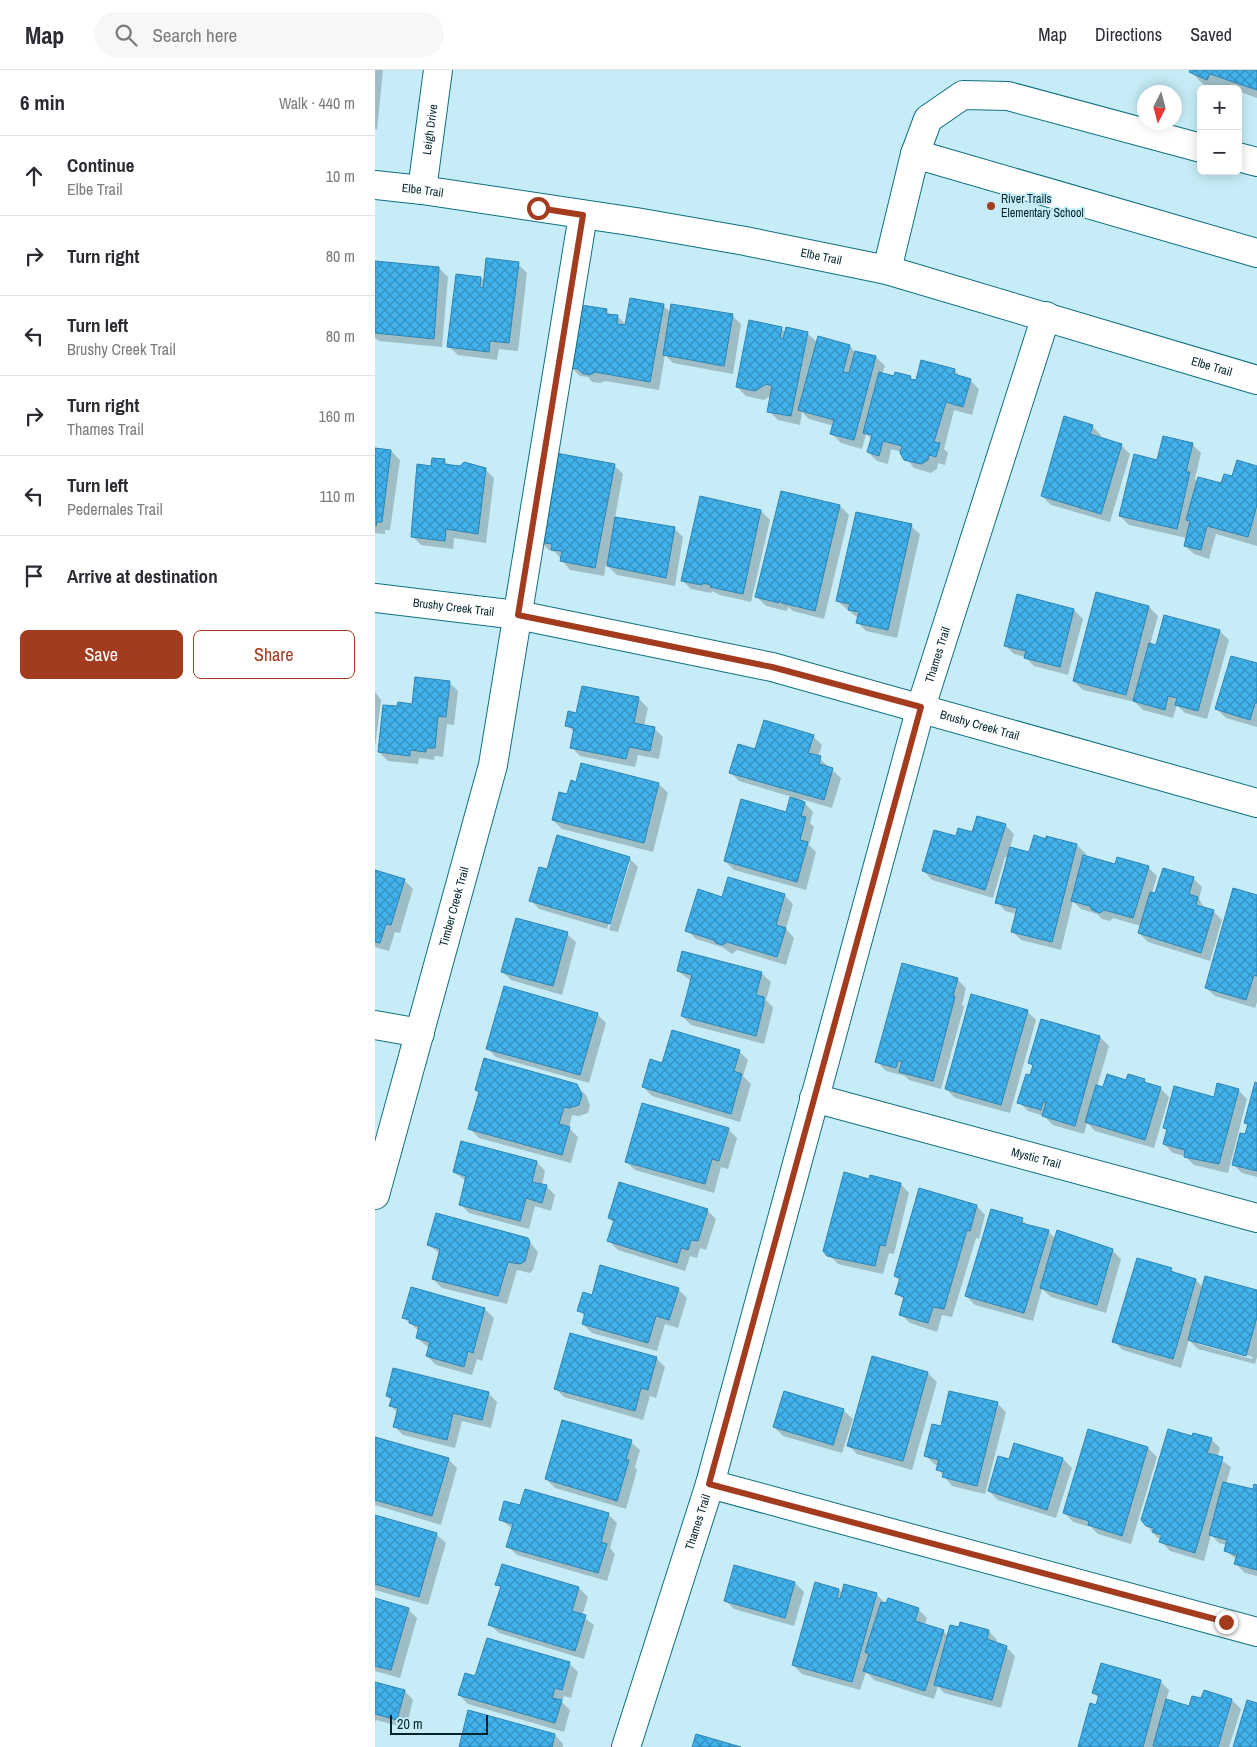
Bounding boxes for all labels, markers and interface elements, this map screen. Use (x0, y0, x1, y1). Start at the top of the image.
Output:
search box (94, 12, 444, 57)
text: Map (25, 19, 64, 51)
icon: search (112, 21, 140, 49)
text: Search here (152, 22, 237, 48)
text: Map (1038, 22, 1067, 47)
text: Directions (1095, 22, 1162, 47)
text: Saved (1190, 22, 1232, 47)
north arrow (1137, 85, 1182, 130)
map controls (1197, 85, 1242, 175)
button: + (1197, 85, 1242, 130)
text: 6 min (20, 88, 65, 117)
text: Walk · 440 m (279, 92, 355, 114)
street label: Leigh Drive (419, 103, 441, 156)
button: − (1197, 130, 1242, 175)
text: Continue (67, 152, 135, 178)
icon: ahead (20, 162, 48, 190)
text: 10 m (326, 165, 355, 187)
text: Elbe Trail (67, 178, 122, 200)
street label: Elbe Trail (401, 180, 445, 201)
place label: River Trails Elementary School (1001, 191, 1084, 221)
route start (527, 197, 550, 220)
marker: River Trails Elementary School (985, 200, 997, 212)
icon: right (20, 242, 48, 270)
text: Turn right (67, 243, 139, 269)
text: 80 m (326, 245, 355, 267)
street label: Elbe Trail (799, 245, 843, 269)
text: Turn left (67, 312, 128, 338)
icon: left (20, 322, 48, 350)
text: 80 m (326, 325, 355, 347)
text: Brushy Creek Trail (67, 338, 176, 360)
street label: Elbe Trail (1189, 353, 1234, 380)
text: Turn right (67, 392, 139, 418)
icon: right (20, 402, 48, 430)
text: 160 m (319, 405, 355, 427)
text: Thames Trail (67, 418, 144, 440)
text: Turn left (67, 472, 128, 498)
icon: left (20, 482, 48, 510)
text: 110 m (319, 485, 355, 507)
text: Pedernales Trail (67, 498, 163, 520)
icon: arrive (20, 562, 48, 590)
text: Arrive at destination (67, 563, 218, 589)
street label: Brushy Creek Trail (412, 595, 495, 620)
street label: Thames Trail (921, 625, 954, 685)
button: Save (20, 630, 183, 679)
button: Share (193, 630, 355, 679)
street label: Brushy Creek Trail (938, 707, 1021, 744)
street label: Timber Creek Trail (436, 865, 473, 948)
street label: Mystic Trail (1010, 1144, 1062, 1172)
street label: Thames Trail (681, 1492, 714, 1552)
route end (1215, 1611, 1238, 1634)
scale bar (390, 1712, 487, 1735)
text: 20 m (397, 1715, 423, 1733)

